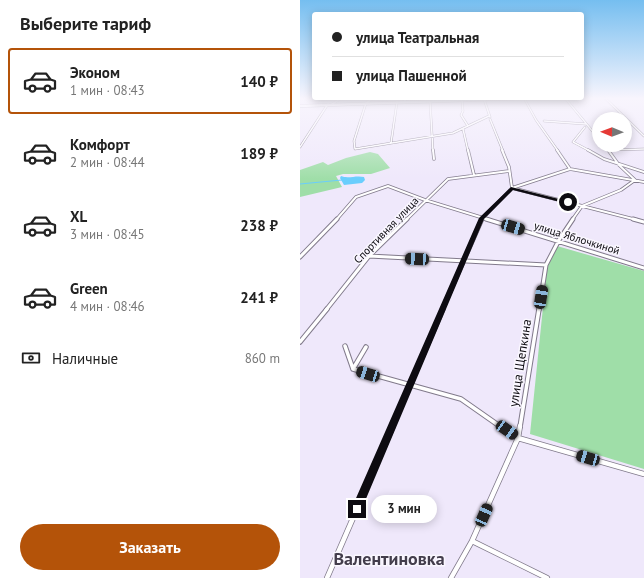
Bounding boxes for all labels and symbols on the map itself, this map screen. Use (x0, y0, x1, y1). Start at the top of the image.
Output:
north arrow (592, 112, 632, 152)
route start (559, 193, 577, 211)
street label: Спортивная улица (351, 194, 421, 266)
car (500, 218, 526, 236)
street label: улица Яблочкиной (532, 218, 622, 258)
car (405, 252, 429, 266)
car (533, 284, 549, 310)
street label: улица Щепкина (505, 318, 535, 408)
car (355, 365, 381, 383)
car (494, 418, 520, 442)
car (575, 449, 601, 467)
callout: 3 мин (371, 495, 437, 523)
route end (348, 500, 366, 518)
car (474, 502, 494, 528)
district label: Валентиновка (333, 547, 445, 570)

